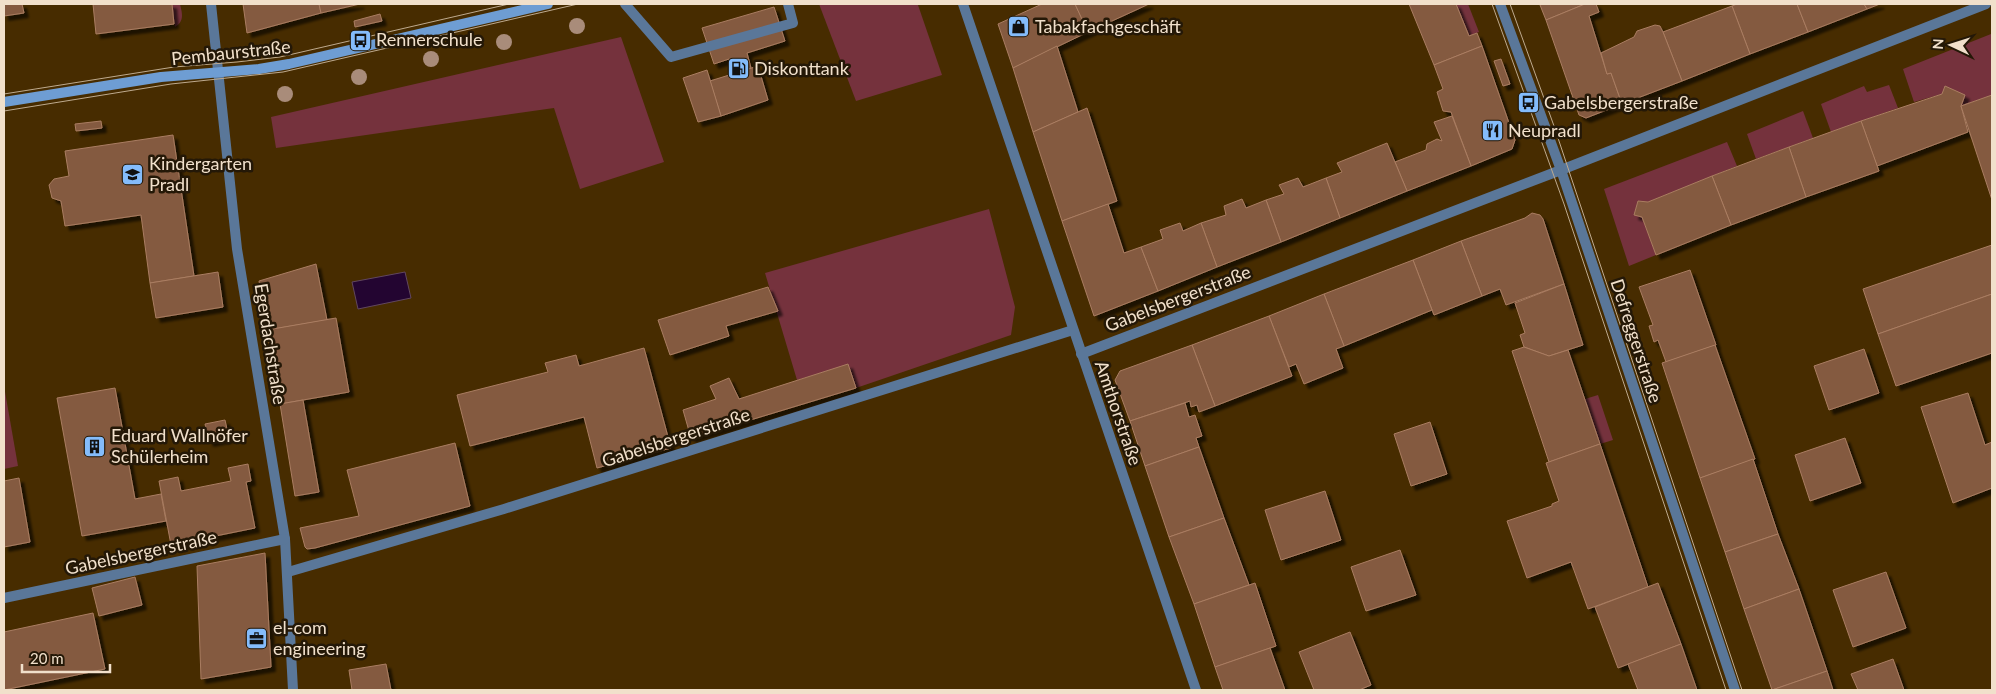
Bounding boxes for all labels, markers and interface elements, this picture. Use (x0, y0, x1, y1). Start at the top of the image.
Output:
shop icon: Tabakfachgeschäft (1007, 15, 1031, 39)
place label: Tabakfachgeschäft (1035, 15, 1181, 37)
north arrow (1926, 20, 1976, 70)
bus stop icon: Rennerschule (348, 28, 372, 52)
place label: Rennerschule (376, 28, 483, 50)
street label: Pembaurstraße (170, 35, 292, 69)
text: N (1929, 38, 1946, 50)
fuel station icon: Diskonttank (726, 57, 750, 81)
place label: Diskonttank (754, 57, 850, 79)
bus stop icon: Gabelsbergerstraße (1516, 91, 1540, 115)
place label: Gabelsbergerstraße (1544, 91, 1698, 113)
restaurant icon: Neupradl (1480, 119, 1504, 143)
place label: Neupradl (1508, 119, 1581, 141)
place label: Kindergarten Pradl (149, 152, 252, 195)
school or university icon: Kindergarten Pradl (121, 162, 145, 186)
street label: Gabelsbergerstraße (1102, 260, 1254, 336)
street label: Defreggerstraße (1607, 276, 1667, 405)
street label: Egerdachstraße (251, 282, 291, 406)
street label: Amthorstraße (1091, 357, 1147, 468)
street label: Gabelsbergerstraße (599, 403, 752, 471)
place label: Eduard Wallnöfer Schülerheim (111, 424, 248, 467)
building icon: Eduard Wallnöfer Schülerheim (83, 434, 107, 458)
street label: Gabelsbergerstraße (63, 525, 219, 579)
place label: el-com engineering (273, 616, 366, 659)
office icon: el-com engineering (245, 626, 269, 650)
scale bar (22, 642, 110, 674)
text: 20 m (30, 649, 64, 667)

